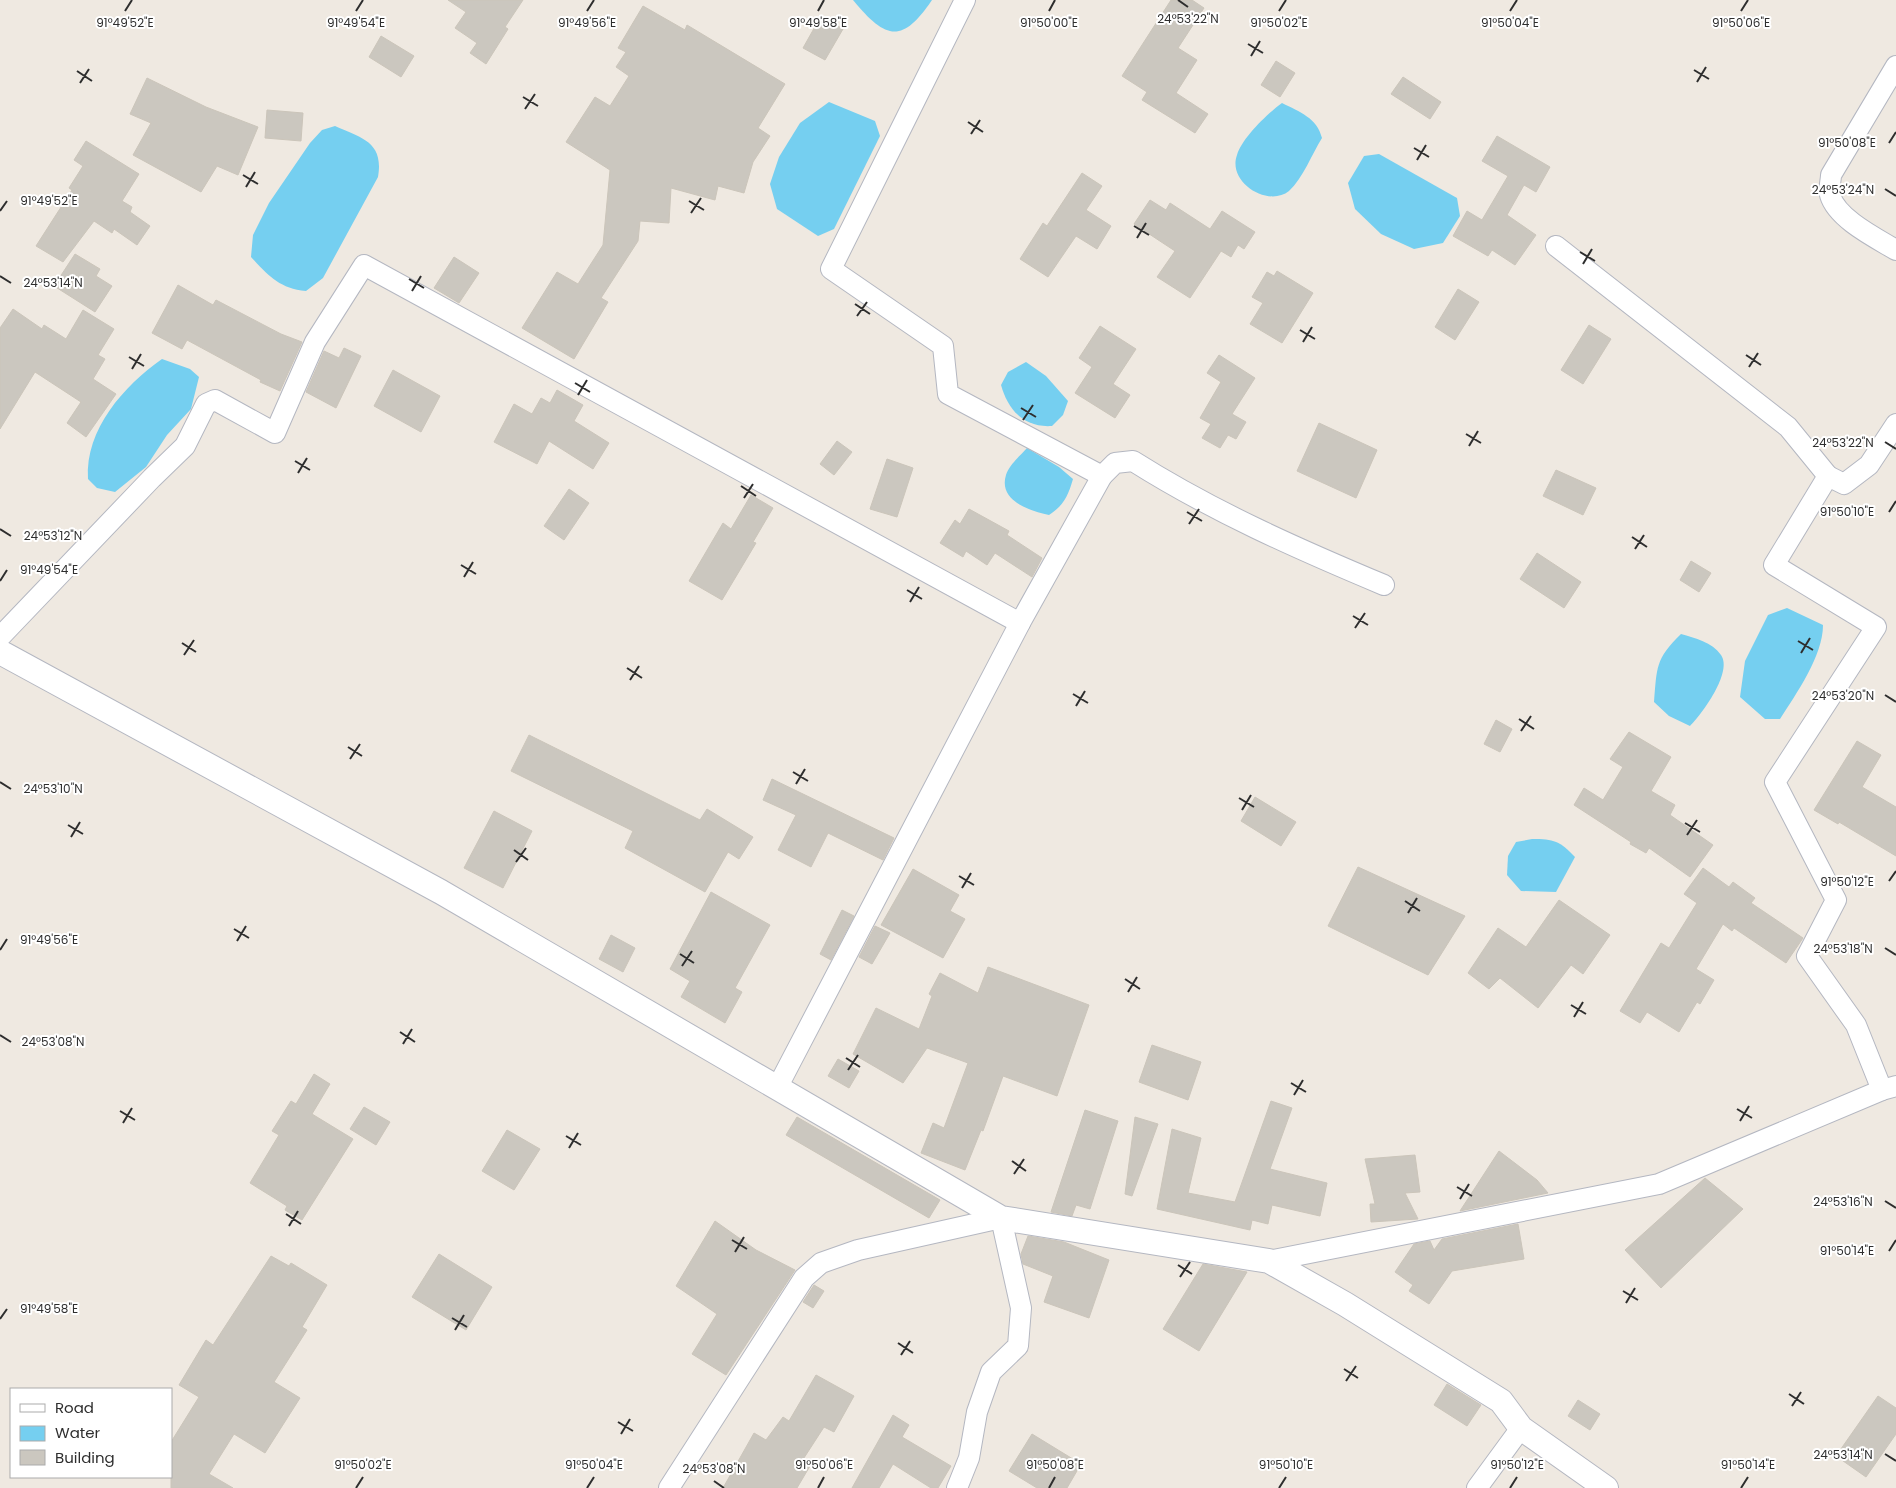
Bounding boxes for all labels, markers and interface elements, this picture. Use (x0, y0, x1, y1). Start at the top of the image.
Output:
text: 24°53'22"N (1157, 10, 1219, 27)
text: 91°49'52"E (96, 14, 154, 31)
text: 91°49'54"E (327, 14, 385, 31)
text: 91°49'56"E (558, 14, 616, 31)
text: 91°49'58"E (789, 14, 847, 31)
text: 91°50'00"E (1020, 14, 1078, 31)
text: 91°50'02"E (1250, 14, 1308, 31)
text: 91°50'04"E (1481, 14, 1539, 31)
text: 91°50'06"E (1712, 14, 1770, 31)
text: 91°50'08"E (1818, 134, 1876, 151)
text: 24°53'24"N (1812, 181, 1874, 198)
text: 91°49'52"E (20, 192, 78, 209)
text: 24°53'14"N (23, 274, 83, 291)
text: 24°53'22"N (1812, 434, 1874, 451)
text: 91°50'10"E (1820, 503, 1874, 520)
text: 24°53'12"N (24, 527, 82, 544)
text: 91°49'54"E (20, 561, 78, 578)
text: 24°53'20"N (1812, 687, 1874, 704)
text: 24°53'10"N (23, 780, 83, 797)
text: 91°50'12"E (1820, 873, 1874, 890)
text: 91°49'56"E (20, 931, 78, 948)
text: 24°53'18"N (1813, 940, 1873, 957)
text: 24°53'08"N (22, 1033, 84, 1050)
text: 24°53'16"N (1813, 1193, 1873, 1210)
text: 91°50'14"E (1820, 1242, 1874, 1259)
text: 91°49'58"E (20, 1300, 78, 1317)
legend (10, 1388, 172, 1478)
text: Road (55, 1397, 94, 1418)
text: Water (55, 1422, 101, 1443)
text: 24°53'14"N (1813, 1446, 1873, 1463)
text: Building (55, 1447, 115, 1468)
text: 91°50'02"E (334, 1456, 392, 1473)
text: 91°50'04"E (565, 1456, 623, 1473)
text: 91°50'06"E (795, 1456, 853, 1473)
text: 91°50'08"E (1026, 1456, 1084, 1473)
text: 91°50'10"E (1259, 1456, 1313, 1473)
text: 91°50'12"E (1490, 1456, 1544, 1473)
text: 91°50'14"E (1721, 1456, 1775, 1473)
text: 24°53'08"N (683, 1460, 745, 1477)

